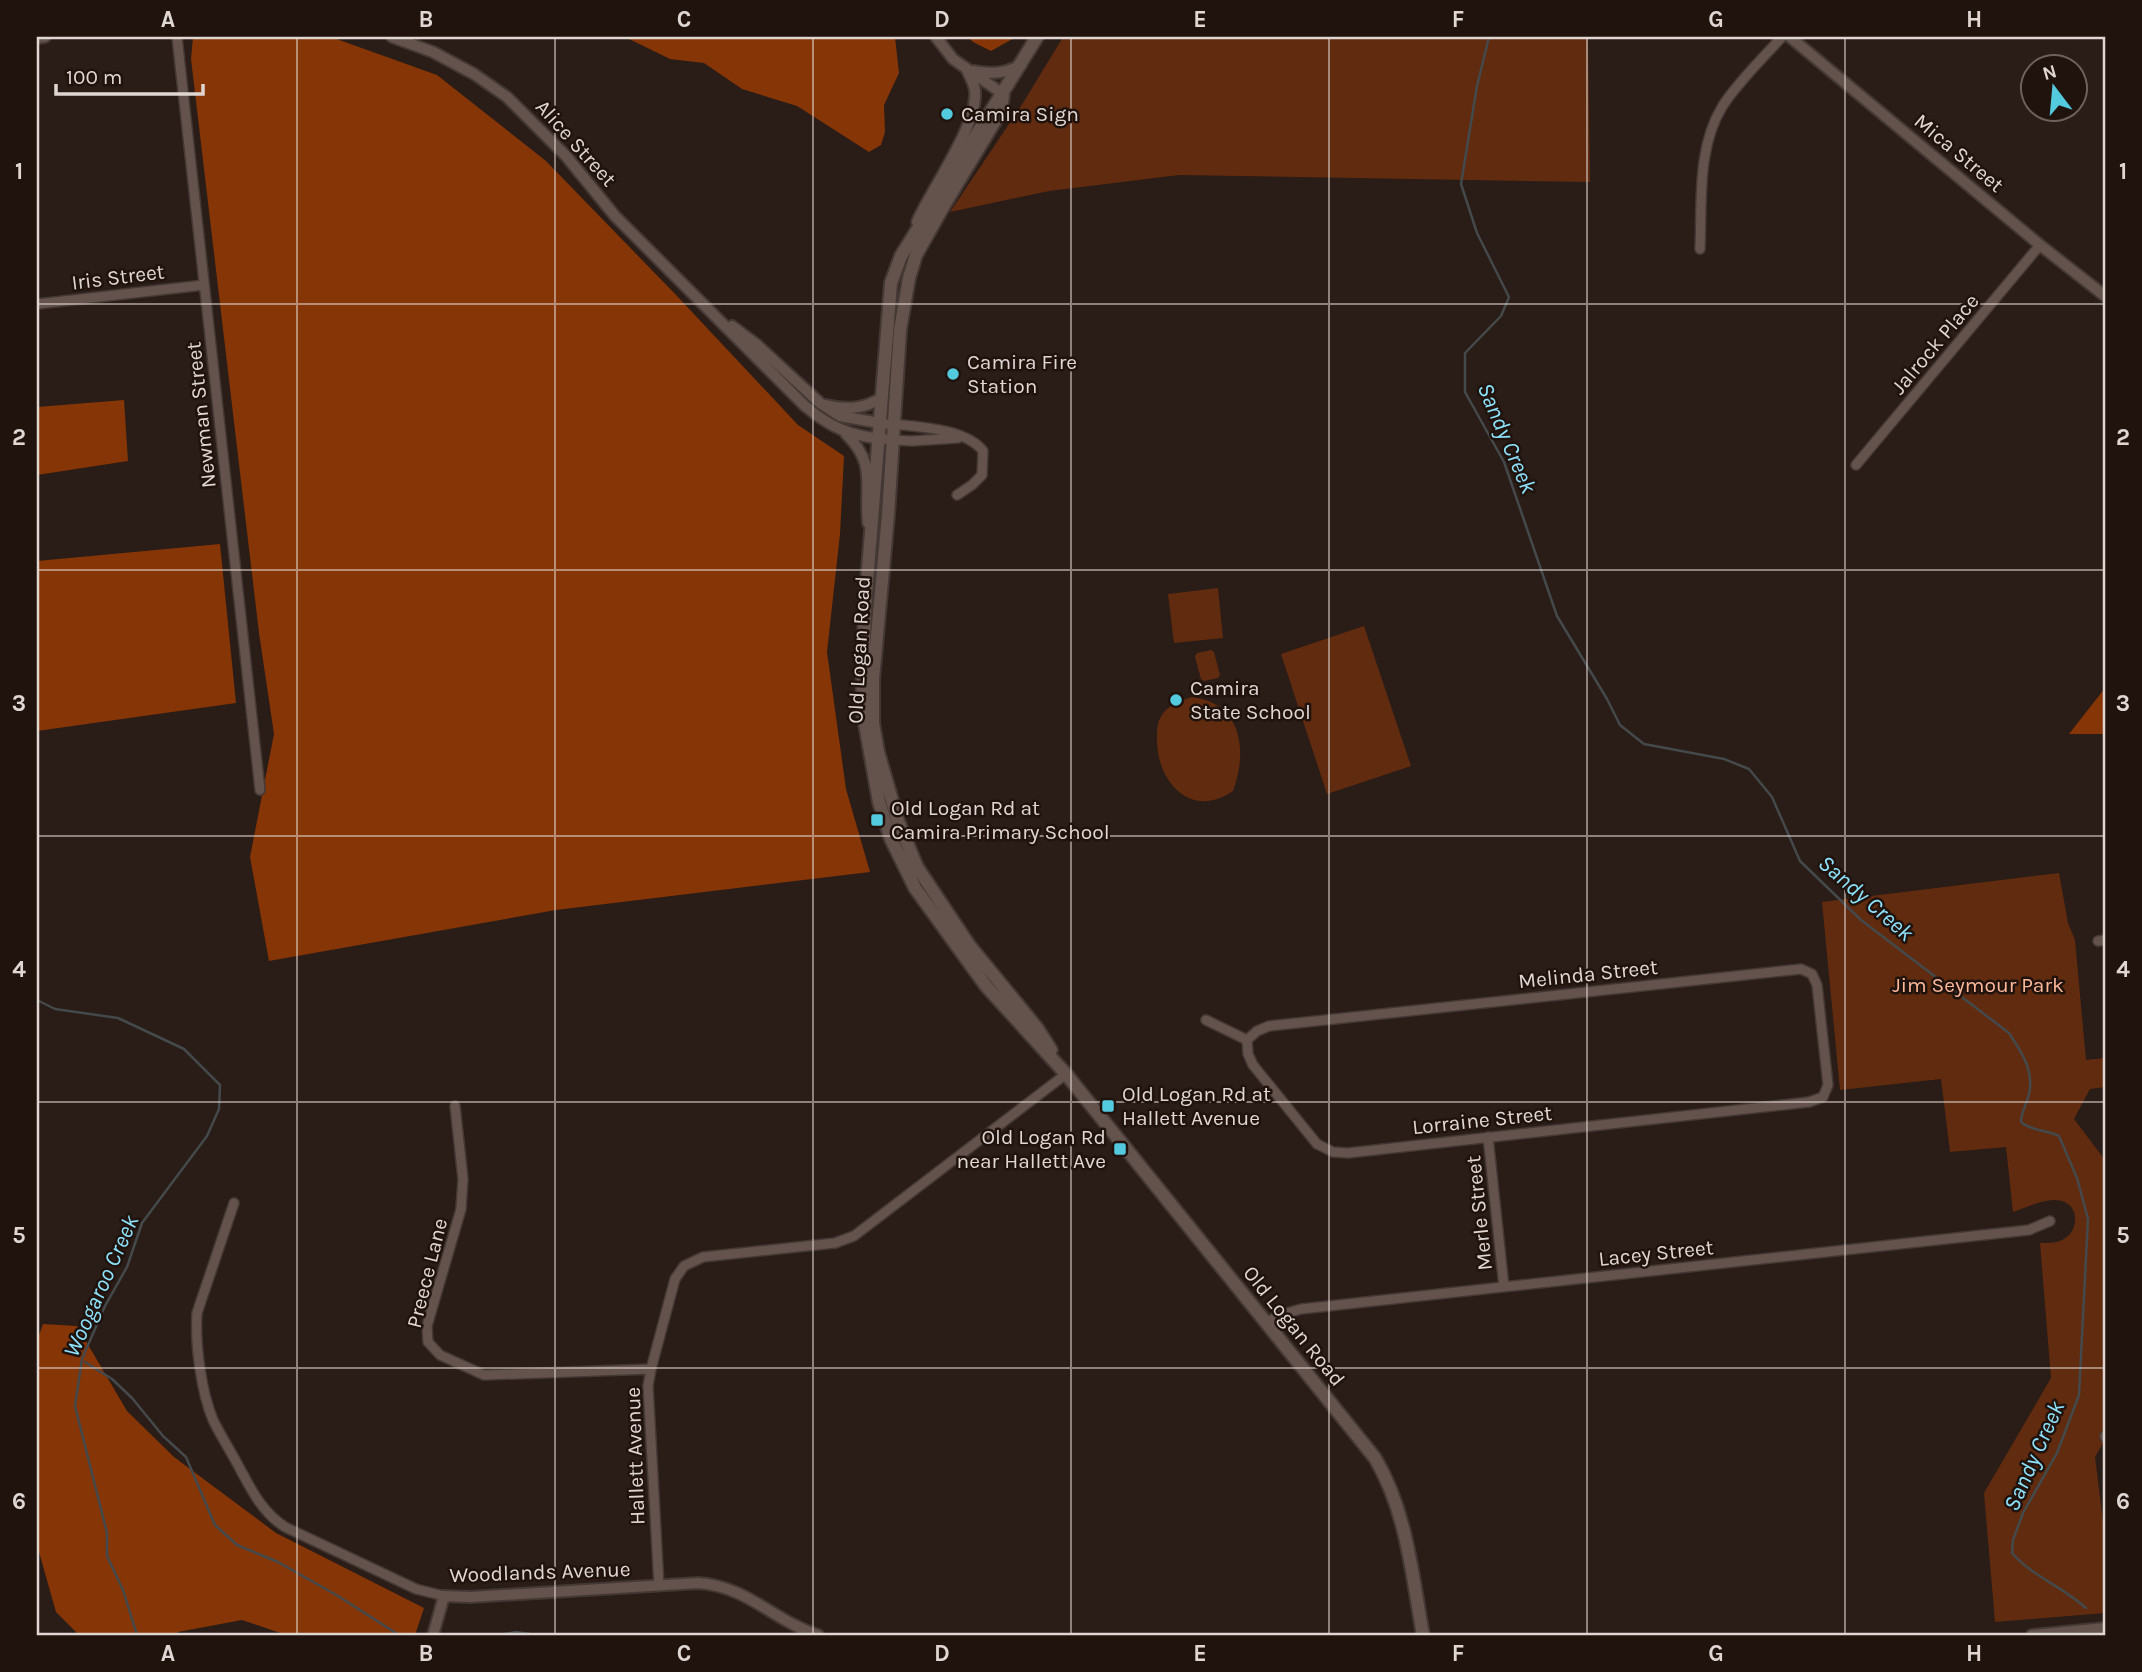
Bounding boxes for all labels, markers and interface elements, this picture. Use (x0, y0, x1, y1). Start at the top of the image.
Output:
text: A (161, 6, 175, 33)
text: B (419, 6, 433, 33)
text: C (677, 6, 691, 33)
text: D (934, 6, 950, 33)
text: E (1193, 6, 1207, 33)
text: F (1452, 6, 1464, 33)
text: G (1708, 6, 1724, 33)
text: H (1966, 6, 1982, 33)
scale bar (56, 52, 203, 96)
north arrow (2020, 52, 2090, 122)
text: N (2040, 60, 2059, 85)
text: 100 m (66, 65, 123, 89)
street label: Alice Street (531, 95, 621, 191)
place label: Camira Sign (961, 102, 1079, 126)
marker: Camira Sign (939, 106, 955, 122)
street label: Mica Street (1910, 109, 2009, 197)
text: 1 (15, 158, 23, 185)
text: 1 (2119, 158, 2127, 185)
street label: Iris Street (70, 259, 166, 295)
street label: Jalrock Place (1886, 289, 1984, 399)
street label: Newman Street (181, 341, 221, 489)
place label: Camira Fire Station (967, 350, 1077, 398)
marker: Camira Fire Station (945, 366, 961, 382)
water label: Sandy Creek (1472, 379, 1542, 498)
text: 2 (12, 424, 26, 451)
text: 2 (2116, 424, 2130, 451)
street label: Old Logan Road (843, 576, 875, 724)
place label: Camira State School (1190, 676, 1311, 724)
text: 3 (12, 690, 26, 717)
text: 3 (2116, 690, 2130, 717)
marker: Camira State School (1168, 692, 1184, 708)
place label: Old Logan Rd at Camira Primary School (891, 796, 1110, 844)
marker: Old Logan Rd at Camira Primary School (869, 812, 885, 828)
water label: Sandy Creek (1813, 849, 1919, 947)
street label: Melinda Street (1517, 955, 1659, 993)
text: 4 (12, 956, 26, 983)
text: 4 (2116, 956, 2130, 983)
park label: Jim Seymour Park (1892, 973, 2064, 997)
place label: Old Logan Rd at Hallett Avenue (1122, 1082, 1271, 1130)
marker: Old Logan Rd at Hallett Avenue (1100, 1098, 1116, 1114)
street label: Lorraine Street (1411, 1101, 1553, 1139)
place label: Old Logan Rd near Hallett Ave (957, 1125, 1106, 1173)
marker: Old Logan Rd near Hallett Ave (1112, 1141, 1128, 1157)
street label: Merle Street (1461, 1154, 1497, 1272)
water label: Woogaroo Creek (58, 1210, 145, 1361)
street label: Preece Lane (402, 1216, 452, 1330)
text: 5 (12, 1222, 26, 1249)
text: 5 (2116, 1222, 2130, 1249)
street label: Lacey Street (1597, 1235, 1715, 1271)
street label: Old Logan Road (1238, 1261, 1350, 1391)
street label: Hallett Avenue (621, 1387, 649, 1525)
water label: Sandy Creek (1998, 1397, 2070, 1515)
text: 6 (12, 1488, 26, 1515)
text: 6 (2116, 1488, 2130, 1515)
street label: Woodlands Avenue (449, 1557, 631, 1587)
text: A (161, 1640, 175, 1667)
text: B (419, 1640, 433, 1667)
text: C (677, 1640, 691, 1667)
text: D (934, 1640, 950, 1667)
text: E (1193, 1640, 1207, 1667)
text: F (1452, 1640, 1464, 1667)
text: G (1708, 1640, 1724, 1667)
text: H (1966, 1640, 1982, 1667)

